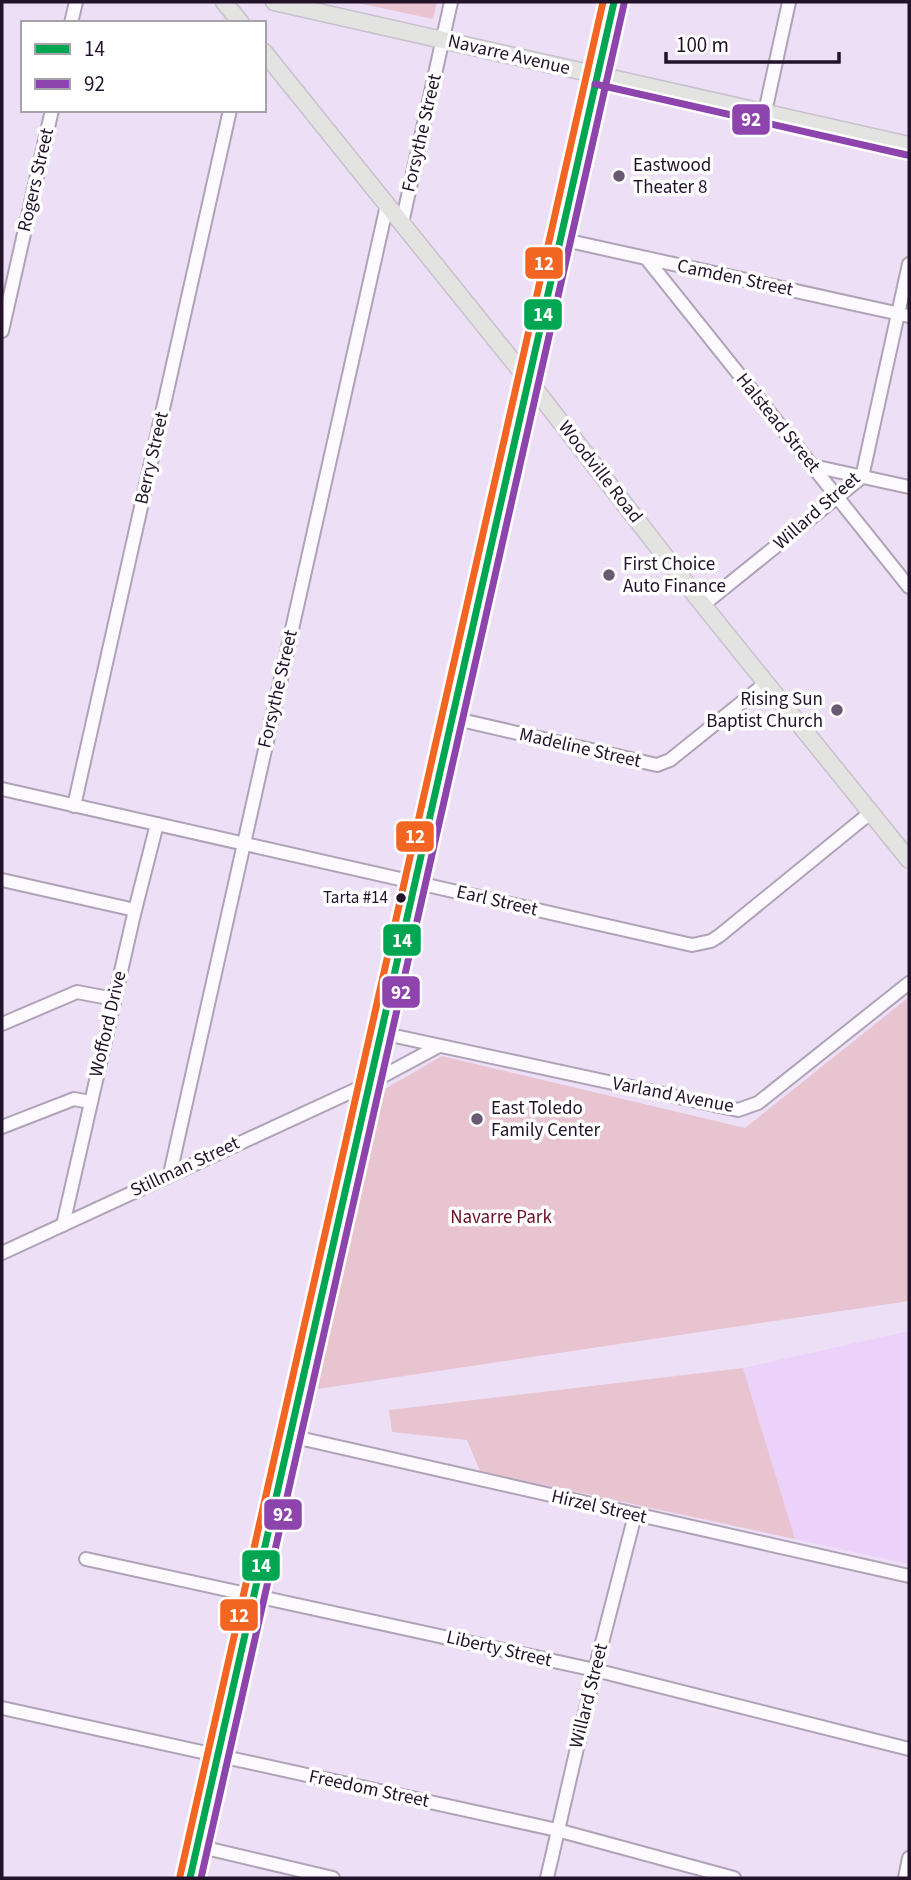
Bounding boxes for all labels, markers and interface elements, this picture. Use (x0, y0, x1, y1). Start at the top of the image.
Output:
legend (21, 21, 266, 112)
scale bar (666, 21, 839, 65)
street label: Navarre Avenue (445, 28, 573, 82)
text: 100 m (676, 30, 729, 60)
text: 14 (84, 34, 105, 64)
text: 92 (84, 69, 105, 99)
street label: Forsythe Street (395, 71, 449, 195)
line badge: 92 (731, 103, 771, 136)
text: 92 (741, 107, 761, 134)
street label: Rogers Street (11, 125, 61, 234)
place label: Eastwood Theater 8 (633, 152, 711, 201)
marker: Eastwood Theater 8 (611, 168, 627, 184)
line badge: 12 (524, 246, 564, 280)
text: 12 (534, 251, 554, 278)
street label: Camden Street (675, 253, 796, 304)
line badge: 14 (523, 298, 563, 331)
text: 14 (533, 302, 553, 329)
street label: Halstead Street (729, 367, 827, 479)
street label: Berry Street (128, 408, 176, 507)
street label: Woodville Road (551, 415, 649, 529)
street label: Willard Street (768, 465, 867, 556)
place label: First Choice Auto Finance (623, 551, 726, 600)
marker: First Choice Auto Finance (601, 567, 617, 583)
street label: Forsythe Street (251, 627, 305, 751)
place label: Rising Sun Baptist Church (706, 686, 823, 735)
marker: Rising Sun Baptist Church (829, 702, 845, 718)
street label: Madeline Street (516, 721, 644, 775)
line badge: 12 (395, 820, 435, 853)
text: 12 (405, 824, 425, 851)
street label: Earl Street (454, 879, 541, 924)
place label: Tarta #14 (323, 886, 388, 910)
marker: Tarta #14 (394, 891, 408, 905)
line badge: 14 (382, 923, 422, 957)
text: 14 (392, 928, 412, 955)
street label: Wofford Drive (83, 968, 133, 1080)
line badge: 92 (381, 975, 421, 1009)
text: 92 (391, 980, 411, 1007)
street label: Varland Avenue (610, 1070, 736, 1120)
place label: East Toledo Family Center (491, 1095, 601, 1144)
marker: East Toledo Family Center (469, 1111, 485, 1127)
street label: Stillman Street (126, 1130, 245, 1204)
park label: Navarre Park (450, 1204, 552, 1231)
street label: Hirzel Street (549, 1483, 650, 1531)
line badge: 92 (263, 1498, 303, 1531)
text: 92 (273, 1502, 293, 1529)
line badge: 14 (241, 1549, 281, 1582)
text: 14 (251, 1553, 271, 1580)
line badge: 12 (219, 1598, 259, 1632)
text: 12 (229, 1603, 249, 1630)
street label: Liberty Street (444, 1624, 555, 1674)
street label: Willard Street (563, 1640, 615, 1751)
street label: Freedom Street (306, 1763, 432, 1815)

